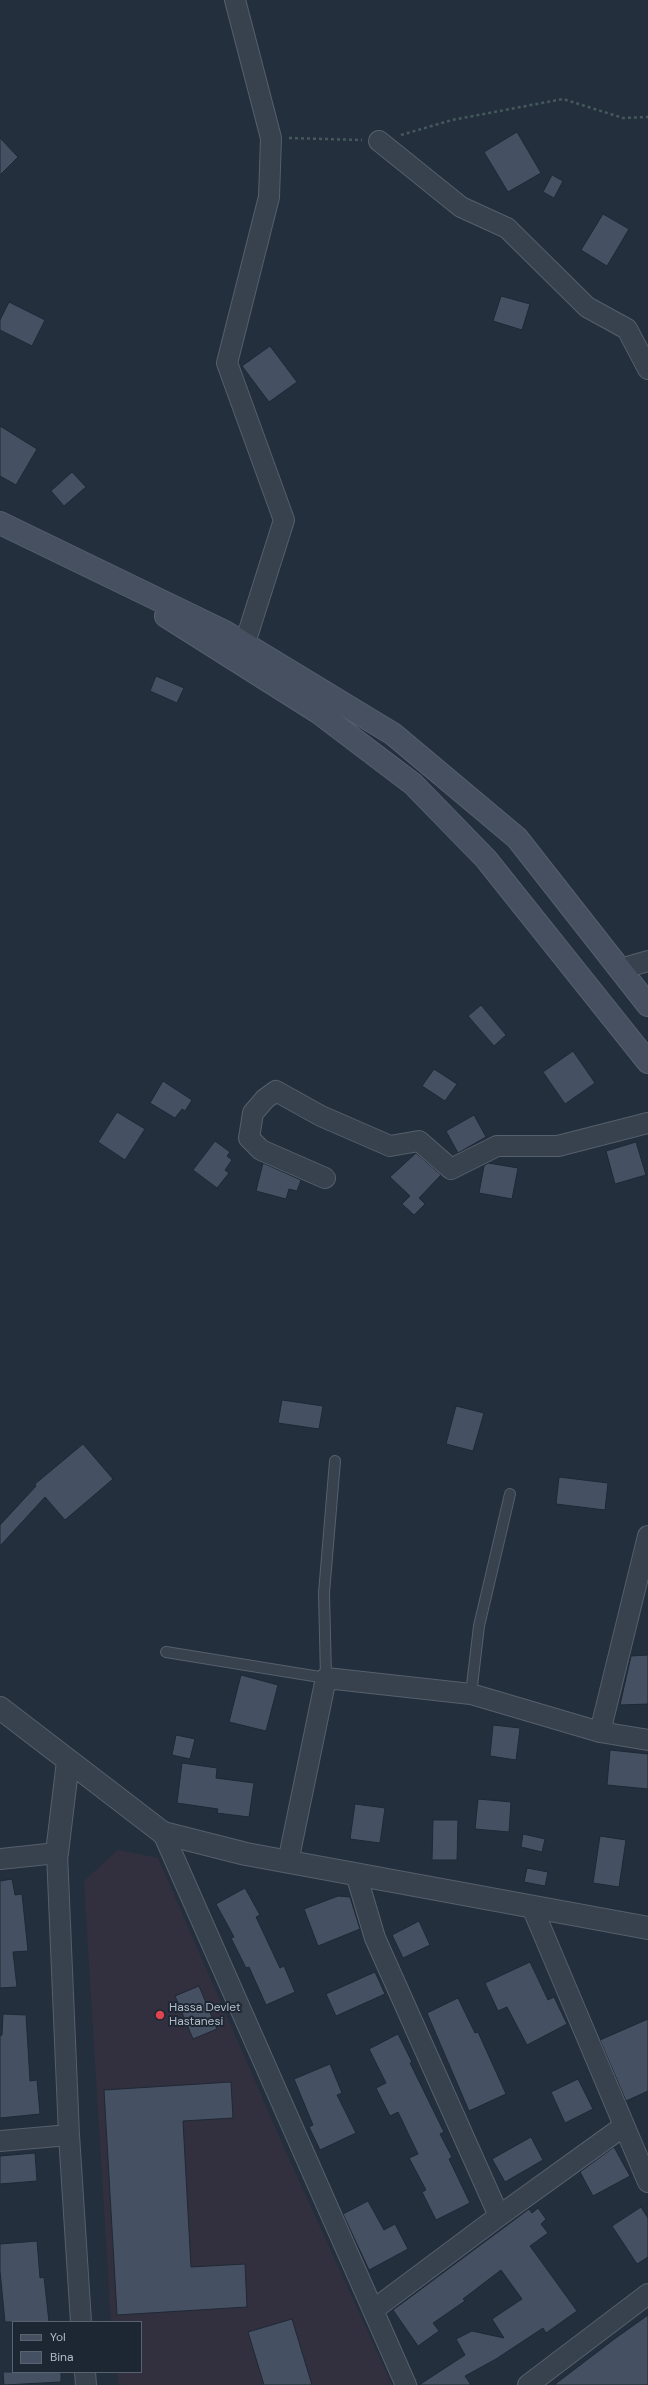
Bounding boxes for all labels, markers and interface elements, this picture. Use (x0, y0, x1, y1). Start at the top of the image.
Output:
place label: Hassa Devlet Hastanesi (169, 2001, 241, 2029)
marker: Hassa Devlet Hastanesi (154, 2009, 166, 2021)
legend (12, 2321, 142, 2373)
text: Yol (50, 2329, 66, 2345)
text: Bina (50, 2349, 74, 2365)

